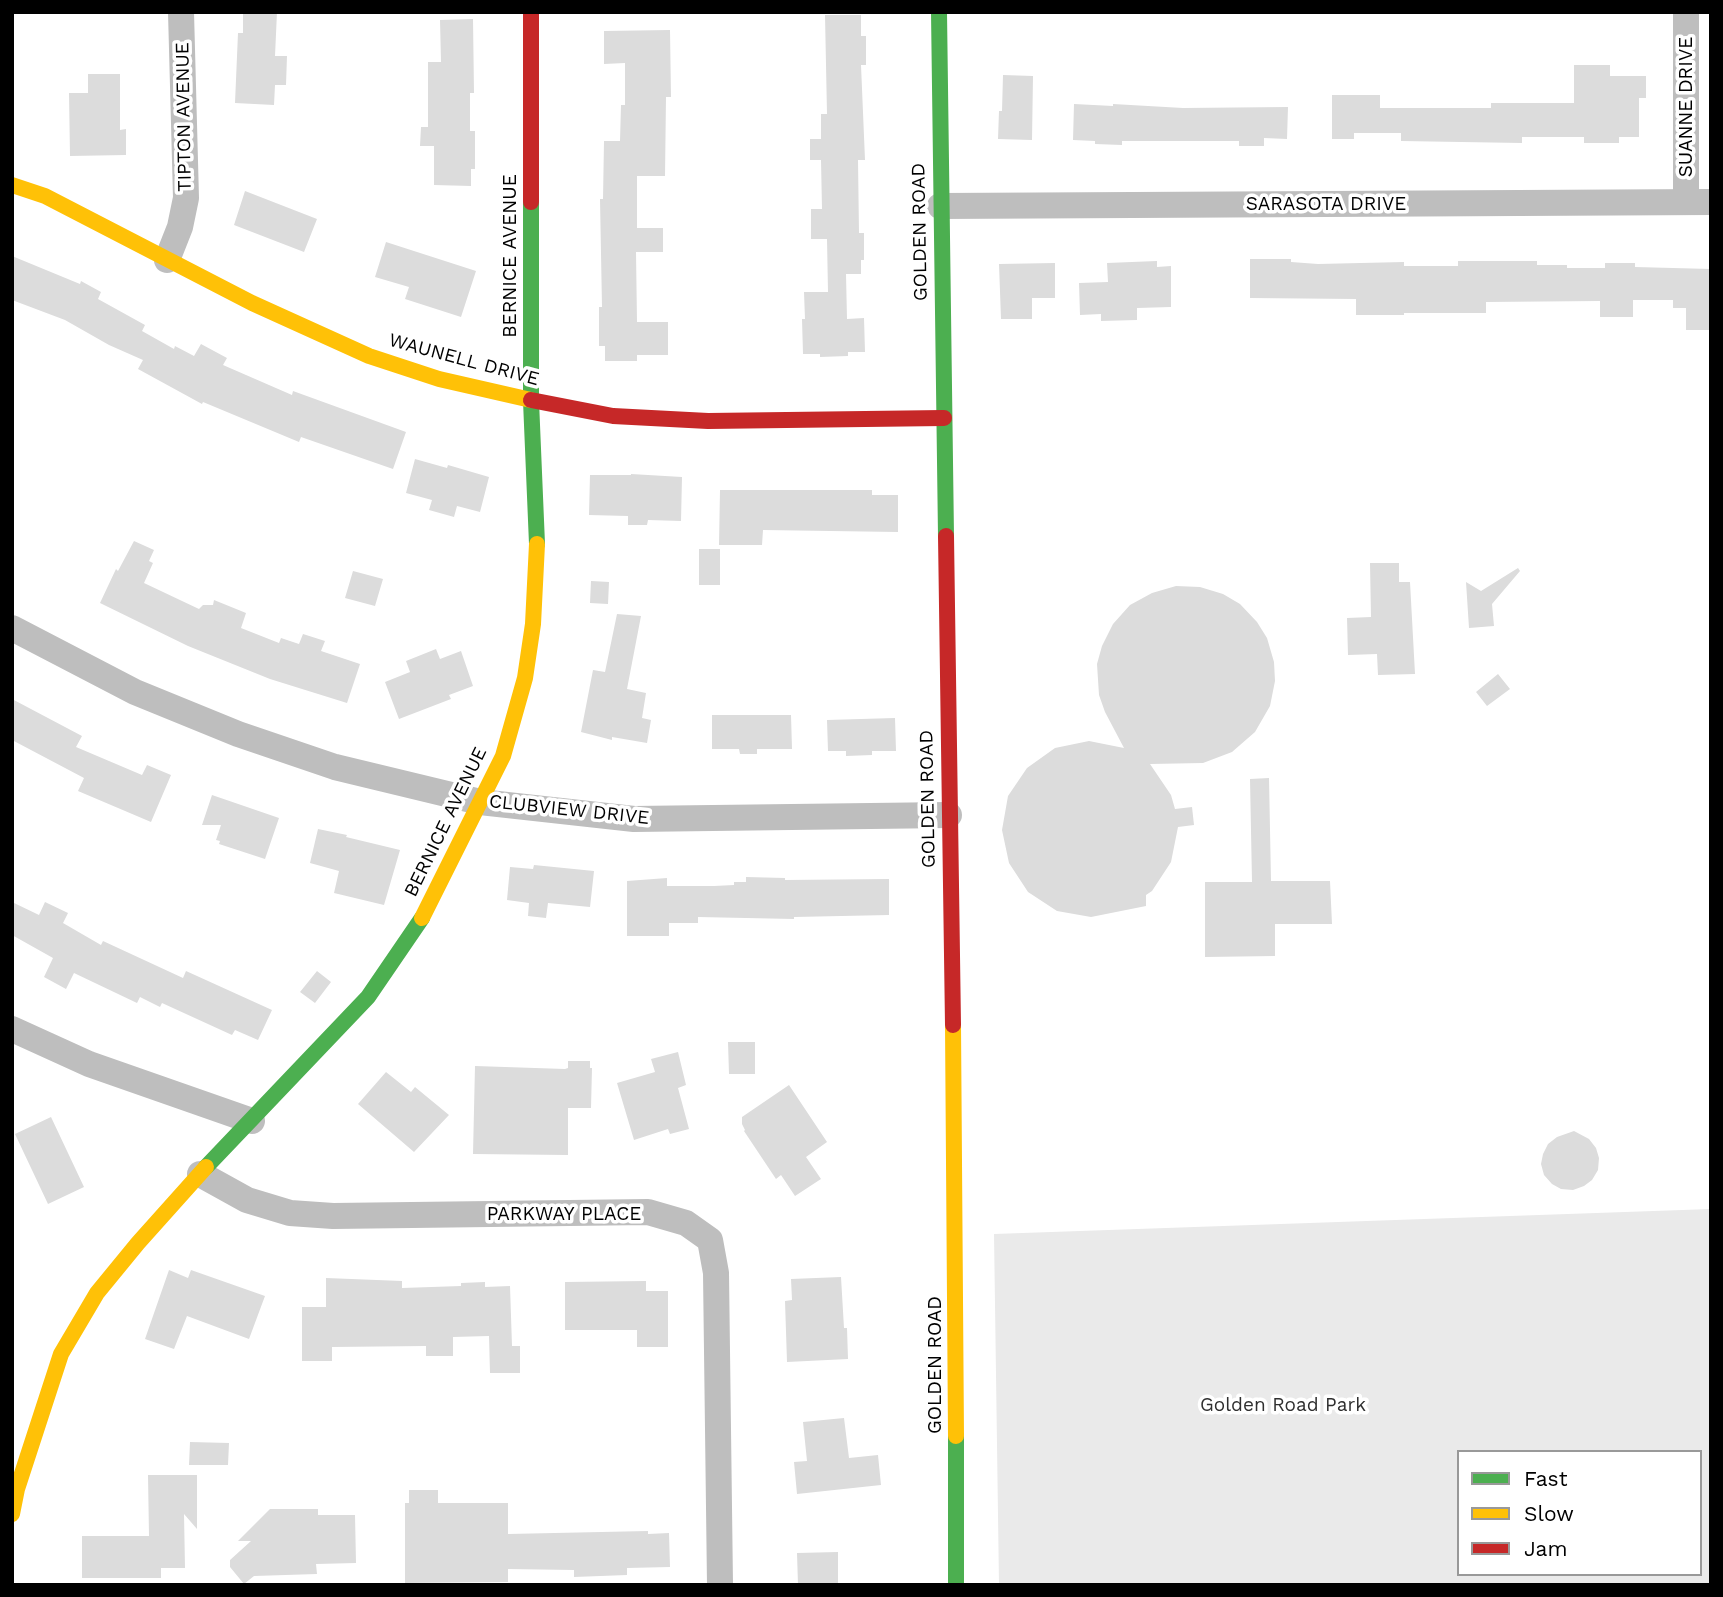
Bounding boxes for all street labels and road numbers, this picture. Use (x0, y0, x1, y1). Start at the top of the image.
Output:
street label: SUANNE DRIVE (1675, 37, 1697, 177)
street label: TIPTON AVENUE (171, 42, 197, 192)
street label: GOLDEN ROAD (907, 163, 933, 301)
street label: BERNICE AVENUE (499, 174, 521, 338)
street label: SARASOTA DRIVE (1246, 193, 1406, 215)
street label: WAUNELL DRIVE (386, 329, 542, 391)
street label: GOLDEN ROAD (915, 730, 941, 868)
street label: BERNICE AVENUE (400, 743, 492, 901)
street label: CLUBVIEW DRIVE (488, 790, 650, 830)
street label: PARKWAY PLACE (487, 1203, 641, 1225)
street label: GOLDEN ROAD (924, 1296, 946, 1434)

